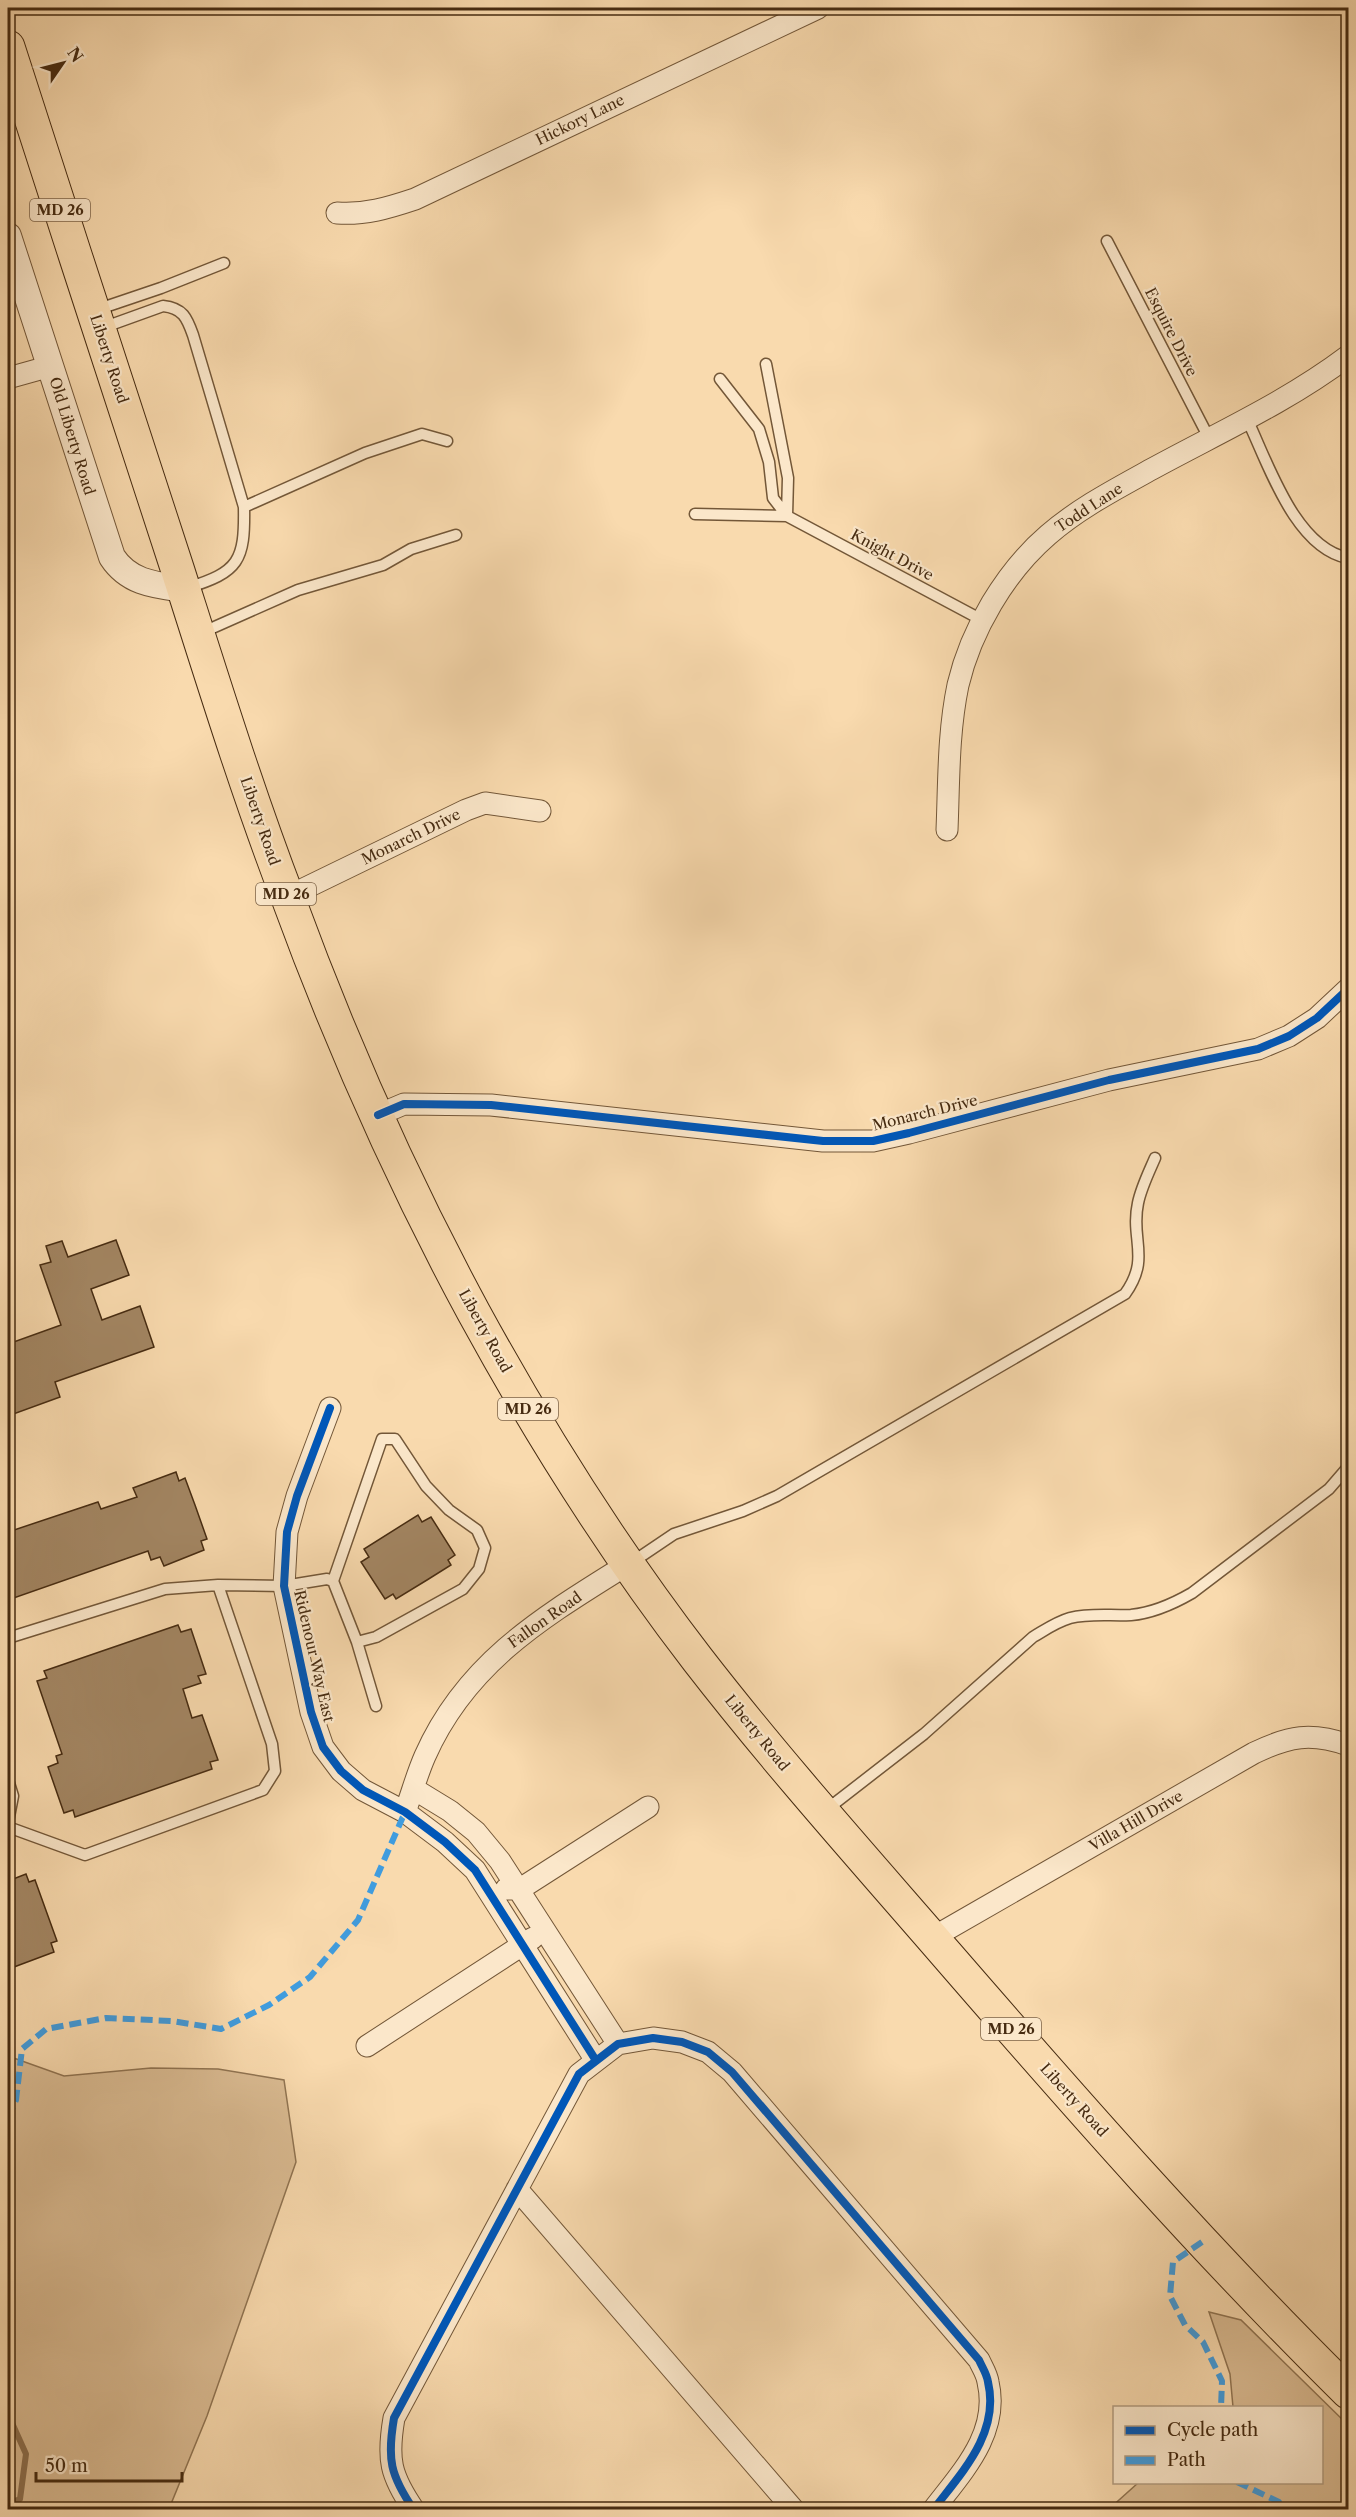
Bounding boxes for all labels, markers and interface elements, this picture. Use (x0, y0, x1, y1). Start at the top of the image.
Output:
north arrow (33, 33, 93, 93)
text: N (63, 43, 88, 66)
street label: Hickory Lane (532, 90, 627, 149)
road number: MD 26 (30, 199, 90, 221)
street label: Esquire Drive (1141, 284, 1202, 379)
street label: Liberty Road (86, 312, 133, 406)
street label: Old Liberty Road (46, 375, 99, 497)
street label: Todd Lane (1051, 479, 1126, 536)
street label: Knight Drive (848, 525, 937, 584)
street label: Liberty Road (236, 774, 285, 868)
street label: Monarch Drive (358, 804, 463, 869)
road number: MD 26 (256, 883, 316, 905)
street label: Monarch Drive (870, 1090, 979, 1135)
street label: Liberty Road (455, 1286, 516, 1376)
road number: MD 26 (498, 1398, 558, 1420)
street label: Fallon Road (504, 1587, 585, 1652)
street label: Ridenour Way East (290, 1588, 339, 1724)
street label: Liberty Road (721, 1691, 794, 1775)
street label: Villa Hill Drive (1085, 1786, 1186, 1856)
road number: MD 26 (981, 2018, 1041, 2040)
street label: Liberty Road (1036, 2059, 1112, 2140)
legend (1113, 2406, 1323, 2484)
text: Cycle path (1167, 2419, 1258, 2441)
scale bar (36, 2445, 182, 2483)
text: Path (1167, 2449, 1206, 2471)
text: 50 m (45, 2455, 88, 2477)

